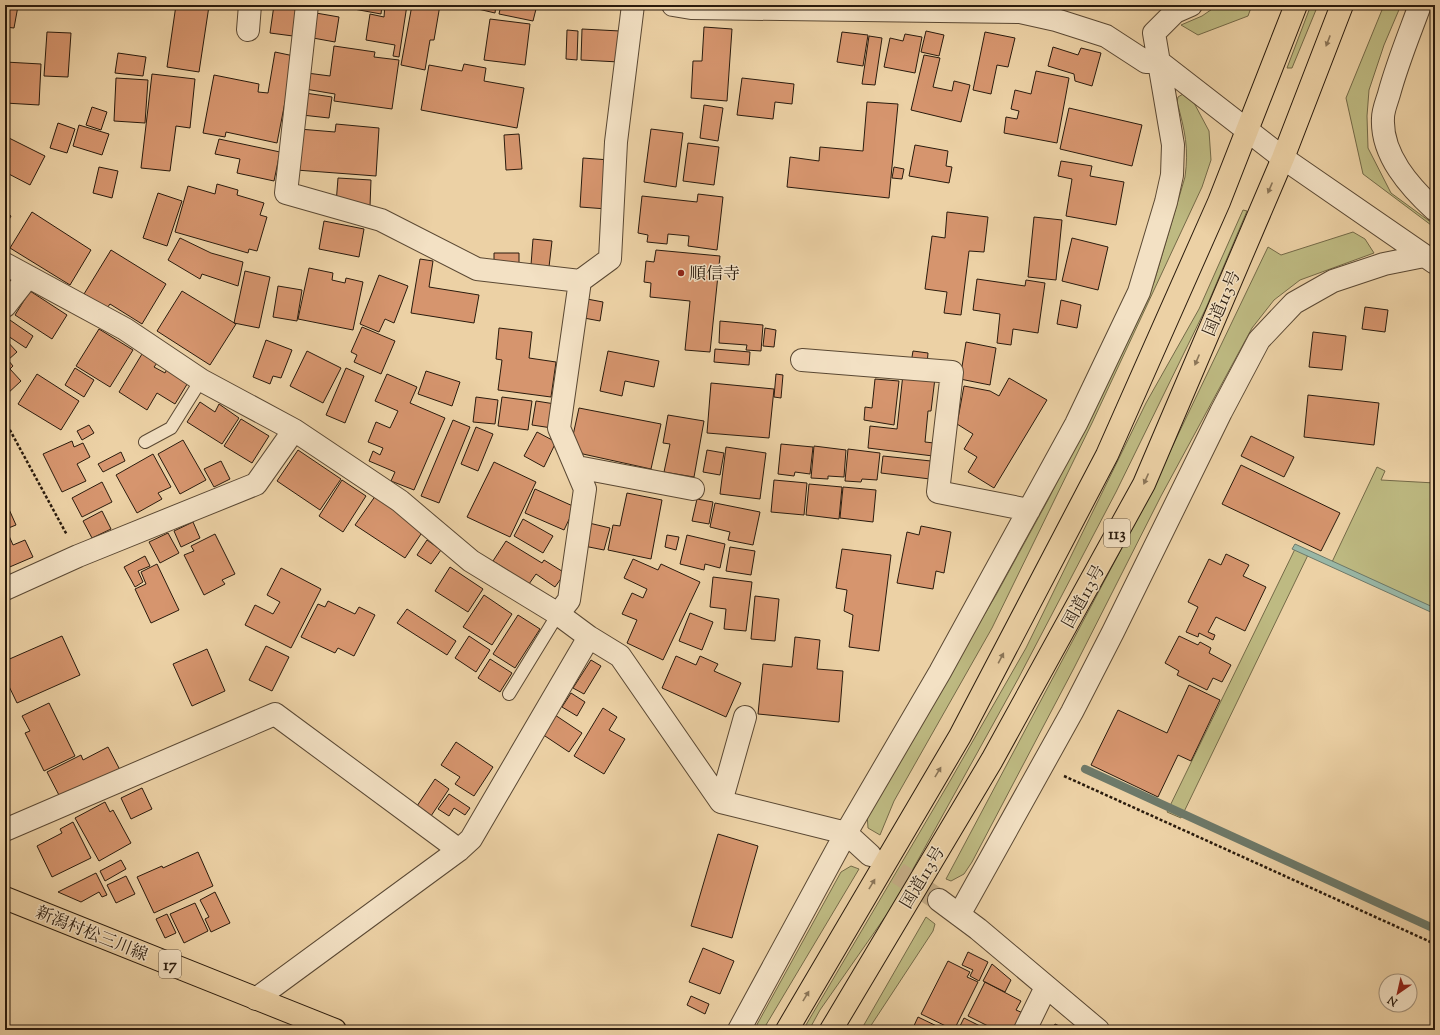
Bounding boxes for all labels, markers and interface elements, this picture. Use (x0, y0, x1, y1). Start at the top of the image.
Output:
one-way arrow (1324, 36, 1330, 48)
one-way arrow (1267, 183, 1273, 194)
place label: 順信寺 (689, 263, 740, 287)
street label: 国道113号 (1198, 267, 1247, 340)
marker: 順信寺 (676, 268, 686, 278)
one-way arrow (1194, 354, 1200, 365)
one-way arrow (1143, 474, 1149, 485)
road number: 113 (1104, 519, 1130, 547)
street label: 国道113号 (1057, 561, 1112, 633)
one-way arrow (997, 653, 1004, 664)
one-way arrow (935, 767, 942, 778)
street label: 国道113号 (896, 842, 952, 914)
one-way arrow (869, 878, 876, 890)
street label: 新潟村松三川線 (32, 901, 151, 968)
road number: 17 (159, 950, 181, 978)
north arrow (1378, 973, 1418, 1013)
one-way arrow (803, 990, 810, 1002)
text: N (1385, 991, 1402, 1010)

